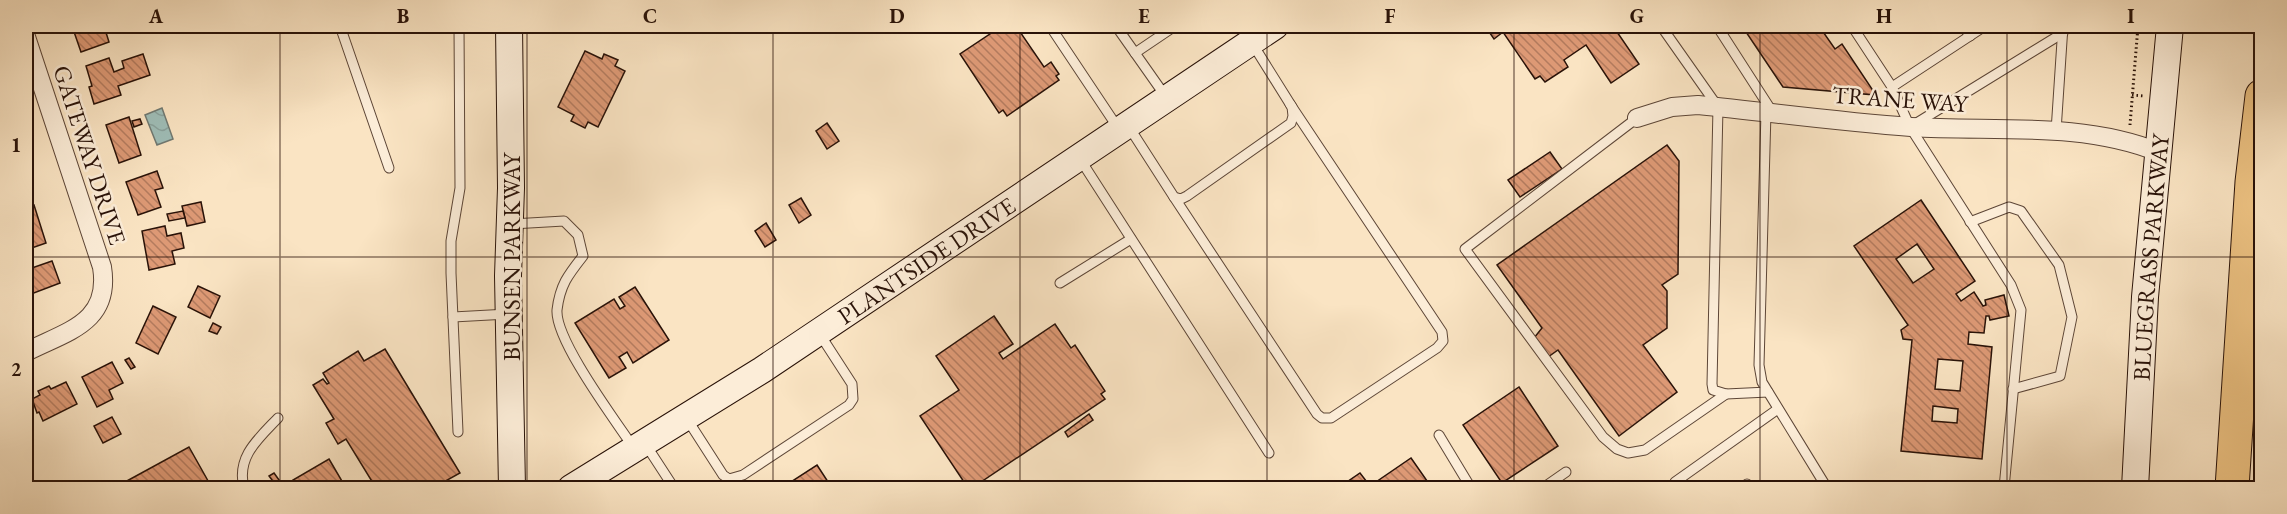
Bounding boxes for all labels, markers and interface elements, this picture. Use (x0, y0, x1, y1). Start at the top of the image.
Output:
text: A (148, 3, 164, 29)
text: B (397, 3, 409, 29)
text: C (643, 3, 657, 29)
text: D (889, 3, 905, 29)
text: E (1138, 3, 1150, 29)
text: F (1385, 3, 1396, 29)
text: G (1630, 3, 1644, 29)
text: H (1876, 3, 1892, 29)
text: I (2127, 3, 2135, 29)
street label: GATEWAY DRIVE (46, 61, 134, 249)
street label: TRANE WAY (1831, 79, 1970, 119)
text: 1 (11, 132, 21, 158)
street label: BLUEGRASS PARKWAY (2125, 132, 2176, 382)
street label: BUNSEN PARKWAY (496, 152, 527, 361)
street label: PLANTSIDE DRIVE (831, 189, 1021, 331)
text: 2 (11, 356, 22, 382)

